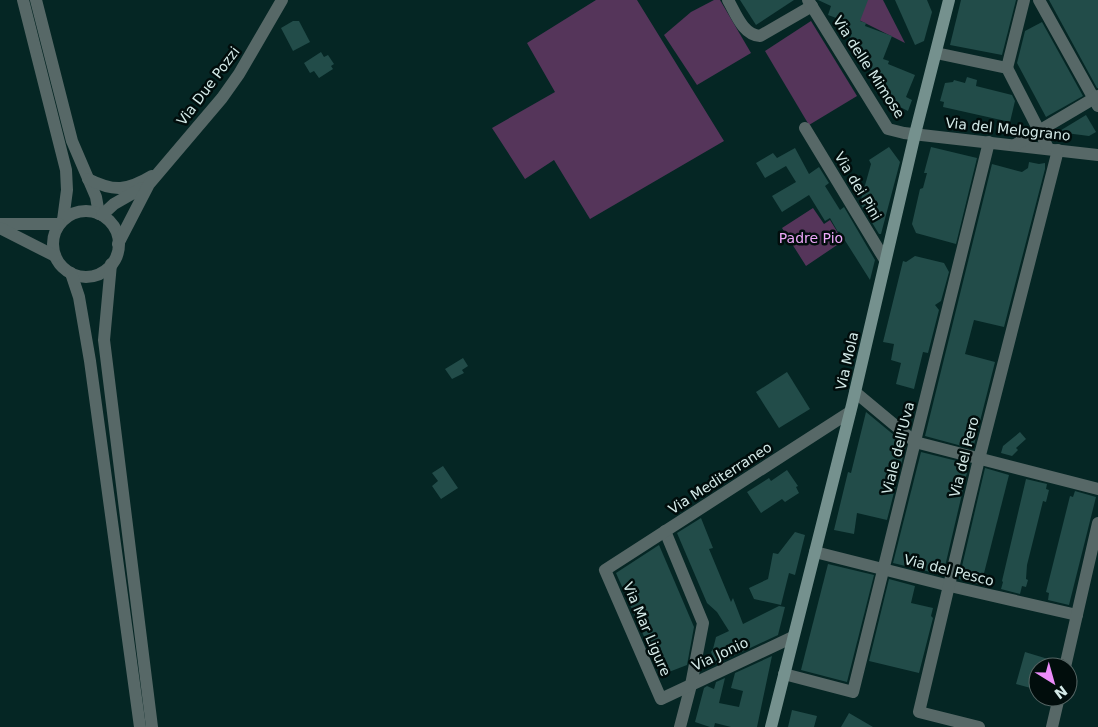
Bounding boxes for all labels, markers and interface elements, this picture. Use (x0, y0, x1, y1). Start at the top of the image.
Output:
street label: Via delle Mimose (830, 13, 908, 121)
street label: Via Due Pozzi (173, 44, 243, 128)
street label: Via del Melograno (945, 114, 1071, 144)
street label: Via dei Pini (831, 149, 885, 223)
park label: Padre Pio (779, 230, 843, 246)
street label: Via Mola (833, 330, 861, 392)
street label: Viale dell'Uva (879, 400, 917, 496)
street label: Via del Pero (946, 415, 982, 499)
street label: Via Mediterraneo (665, 439, 775, 517)
street label: Via del Pesco (902, 551, 996, 589)
street label: Via Mar Ligure (620, 580, 674, 678)
street label: Via Jonio (689, 634, 751, 674)
north arrow (1028, 657, 1078, 707)
text: N (1051, 682, 1070, 702)

